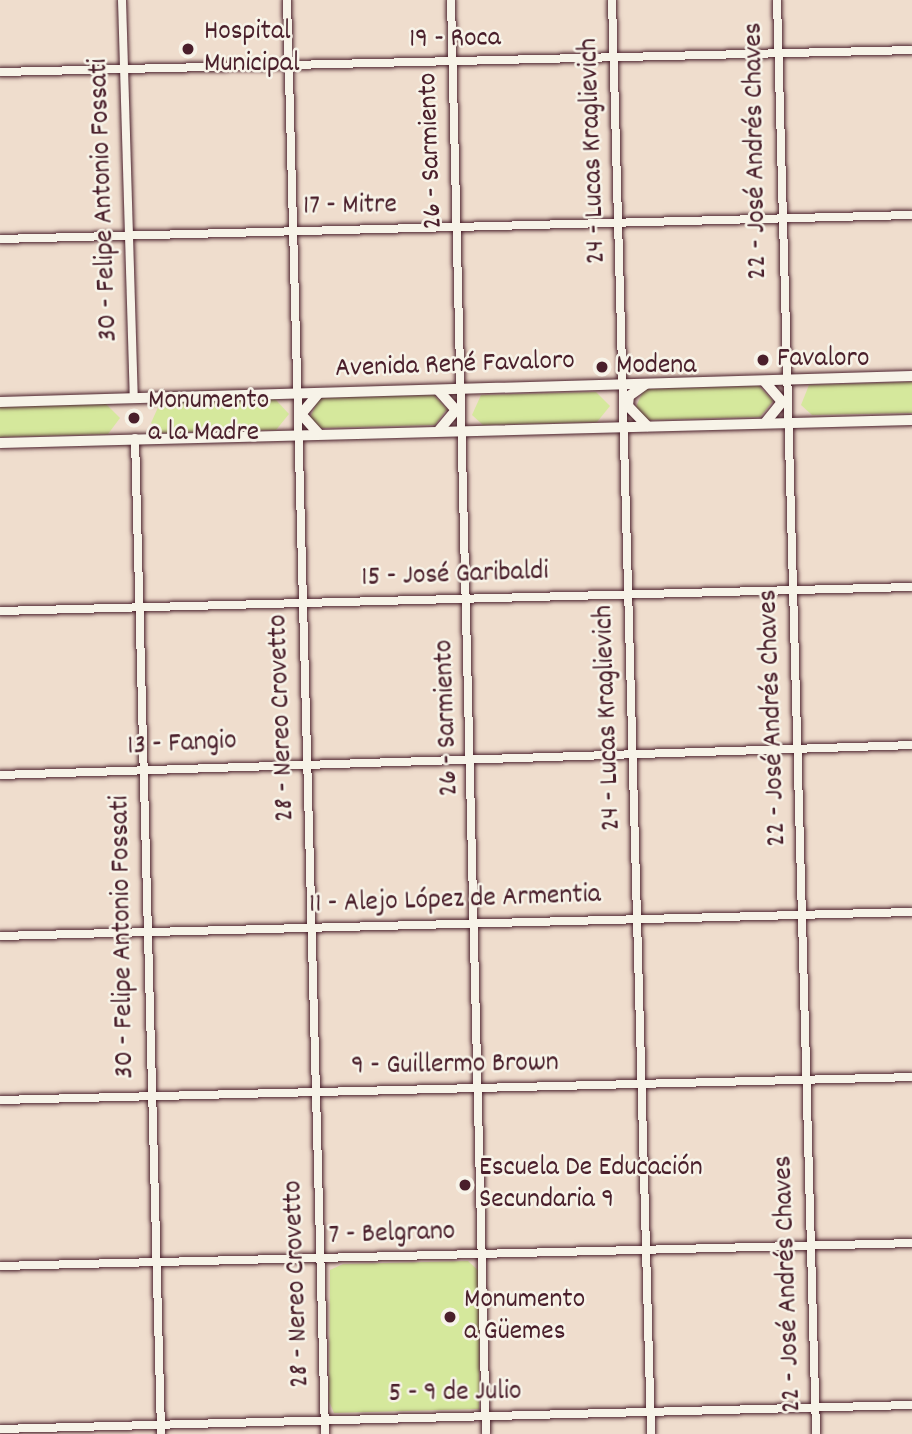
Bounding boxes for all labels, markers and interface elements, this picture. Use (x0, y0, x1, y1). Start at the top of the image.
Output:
place label: Hospital Municipal (204, 16, 300, 82)
street label: 19 - Roca (409, 22, 501, 58)
street label: 22 - José Andrés Chaves (738, 22, 776, 280)
street label: 24 - Lucas Kraglievich (573, 37, 615, 265)
marker: Hospital Municipal (178, 39, 198, 59)
street label: 30 - Felipe Antonio Fossati (83, 58, 127, 342)
street label: 26 - Sarmiento (412, 72, 452, 230)
street label: 17 - Mitre (303, 189, 397, 225)
place label: Favaloro (777, 343, 869, 377)
street label: Avenida René Favaloro (335, 345, 575, 387)
place label: Modena (616, 350, 696, 384)
marker: Favaloro (755, 352, 771, 368)
marker: Modena (594, 359, 610, 375)
place label: Monumento a la Madre (148, 385, 269, 451)
marker: Monumento a la Madre (126, 410, 142, 426)
street label: 15 - José Garibaldi (361, 556, 549, 596)
street label: 22 - José Andrés Chaves (753, 589, 795, 847)
street label: 24 - Lucas Kraglievich (588, 604, 630, 832)
street label: 28 - Nereo Crovetto (263, 614, 303, 822)
street label: 26 - Sarmiento (428, 639, 468, 797)
street label: 13 - Fangio (127, 725, 237, 765)
street label: 30 - Felipe Antonio Fossati (105, 795, 143, 1079)
street label: 11 - Alejo López de Armentia (309, 879, 601, 923)
street label: 9 - Guillermo Brown (351, 1047, 559, 1085)
place label: Escuela De Educación Secundaria 9 (479, 1152, 703, 1218)
street label: 22 - José Andrés Chaves (768, 1155, 810, 1413)
marker: Escuela De Educación Secundaria 9 (457, 1177, 473, 1193)
street label: 28 - Nereo Crovetto (278, 1180, 318, 1388)
street label: 7 - Belgrano (328, 1216, 456, 1254)
place label: Monumento a Güemes (464, 1284, 585, 1350)
marker: Monumento a Güemes (442, 1309, 458, 1325)
street label: 5 - 9 de Julio (388, 1376, 522, 1412)

